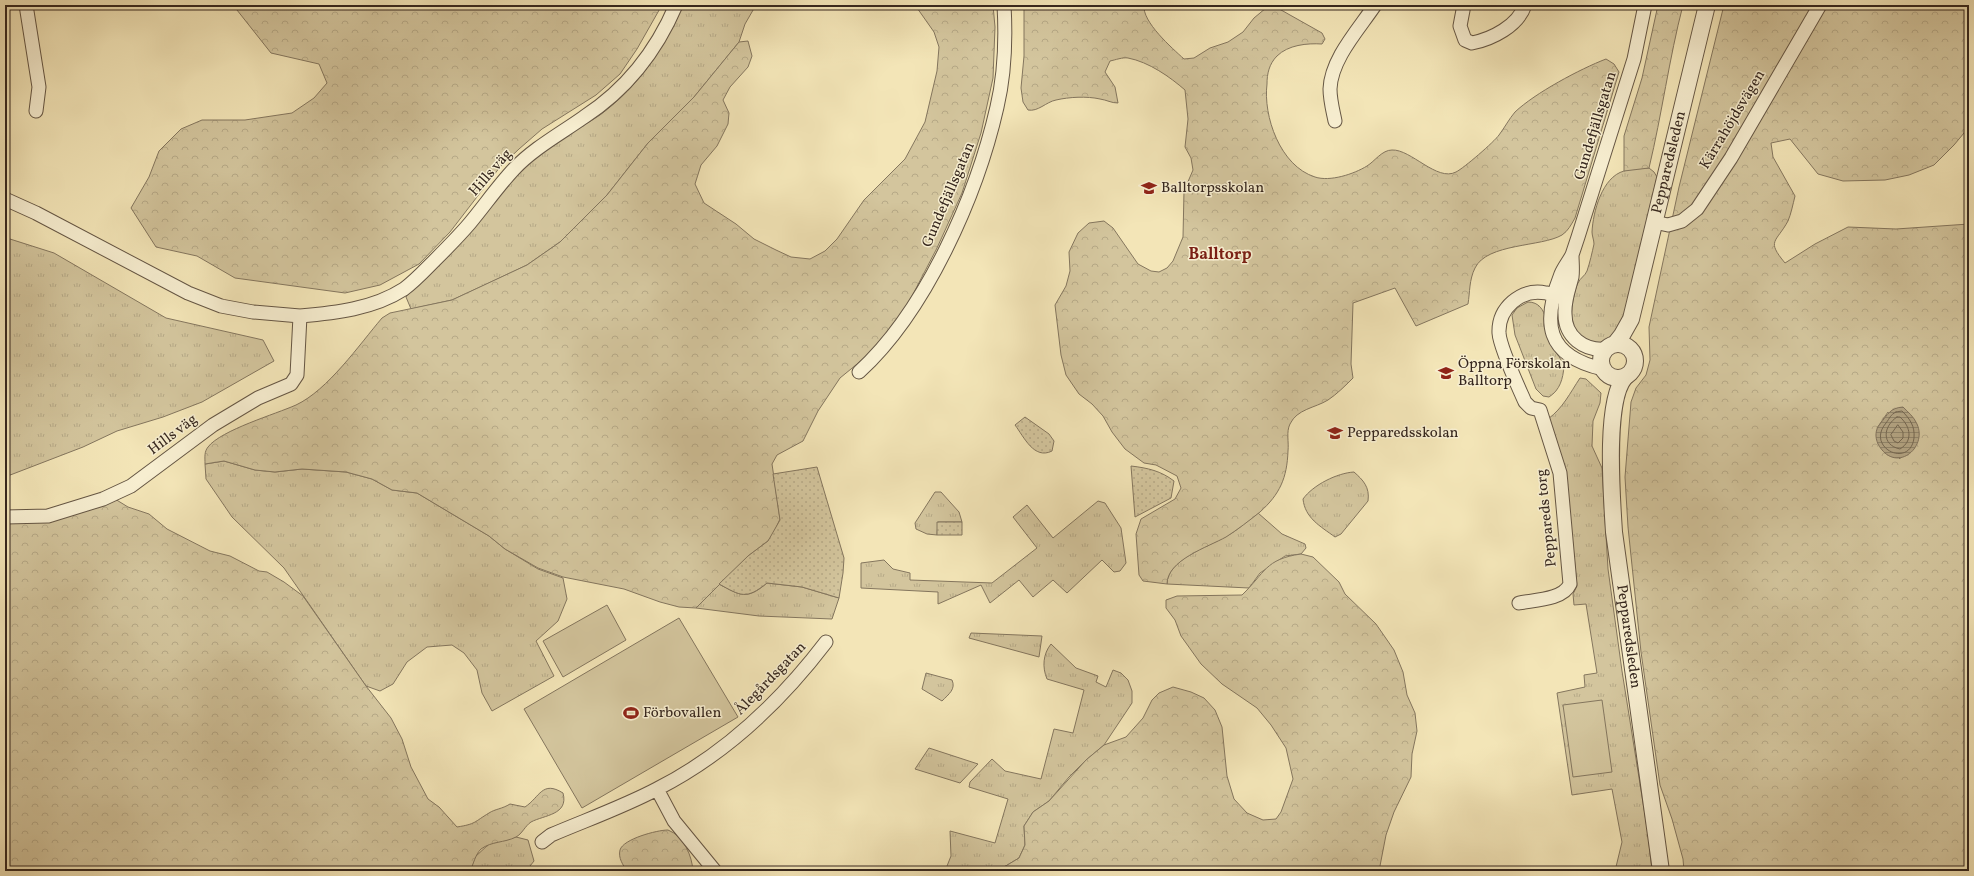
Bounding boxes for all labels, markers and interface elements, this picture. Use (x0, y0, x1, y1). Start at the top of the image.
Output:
street label: Kärrahöjdsvägen (1695, 66, 1771, 174)
street label: Gundefjällsgatan (1570, 69, 1622, 183)
street label: Pepparedsleden (1646, 109, 1691, 216)
street label: Gundefjällsgatan (917, 139, 981, 251)
street label: Hills väg (464, 144, 518, 201)
place label: Balltorpsskolan (1161, 178, 1264, 199)
school or university icon: Balltorpsskolan (1140, 179, 1158, 197)
district label: Balltorp (1188, 244, 1252, 266)
place label: Öppna Förskolan Balltorp (1458, 354, 1571, 392)
school or university icon: Öppna Förskolan Balltorp (1437, 364, 1455, 382)
street label: Hills väg (144, 409, 202, 460)
place label: Pepparedsskolan (1347, 423, 1459, 444)
school or university icon: Pepparedsskolan (1326, 424, 1344, 442)
street label: Peppareds torg (1531, 468, 1563, 568)
street label: Pepparedsleden (1611, 583, 1646, 690)
street label: Ålegårdsgatan (730, 637, 812, 720)
place label: Förbovallen (643, 703, 721, 724)
sports icon: Förbovallen (622, 704, 640, 722)

